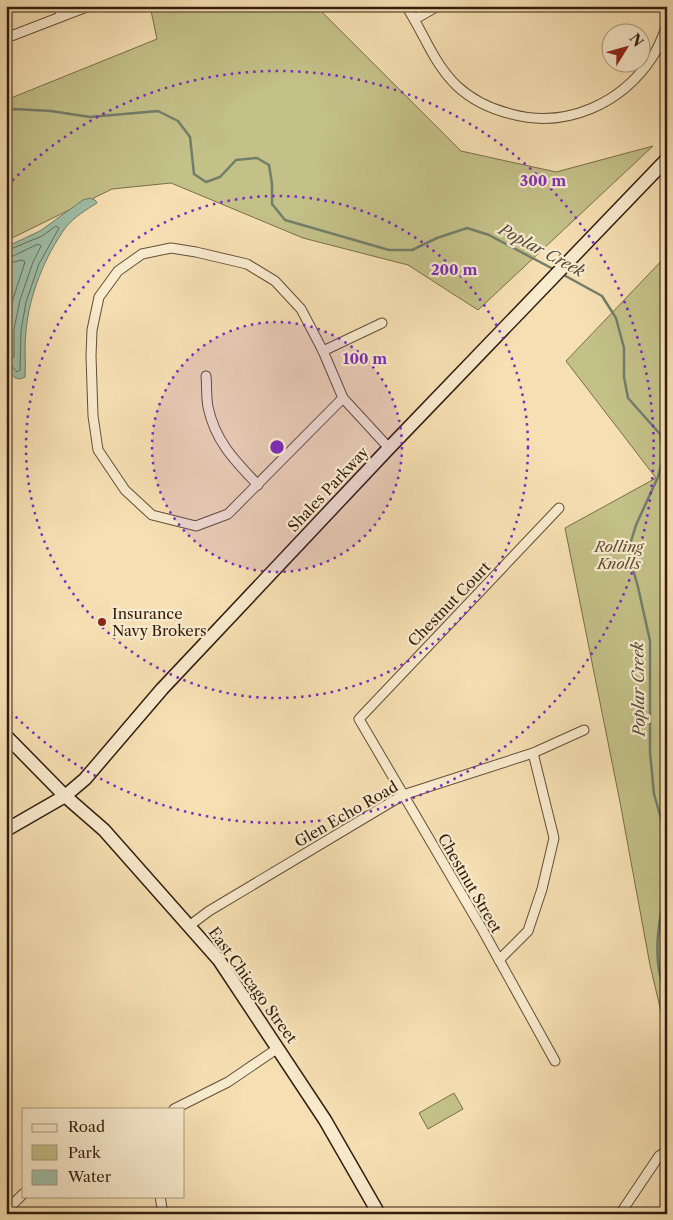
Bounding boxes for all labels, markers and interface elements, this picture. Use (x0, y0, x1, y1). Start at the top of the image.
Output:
north arrow (600, 22, 650, 72)
text: N (626, 30, 647, 50)
text: 300 m (520, 171, 566, 190)
water label: Poplar Creek (494, 218, 589, 281)
text: 200 m (431, 260, 477, 279)
text: 100 m (343, 349, 387, 368)
centre of rings (268, 438, 286, 456)
street label: Shales Parkway (284, 442, 373, 536)
park label: Rolling Knolls (594, 537, 645, 573)
street label: Chestnut Court (404, 557, 495, 650)
place label: Insurance Navy Brokers (112, 604, 207, 640)
marker: Insurance Navy Brokers (96, 616, 108, 628)
water label: Poplar Creek (627, 641, 649, 738)
street label: Glen Echo Road (291, 777, 401, 851)
street label: Chestnut Street (434, 830, 506, 937)
street label: East Chicago Street (205, 923, 302, 1047)
legend (22, 1108, 185, 1198)
text: Road (68, 1117, 105, 1136)
text: Park (68, 1143, 102, 1162)
text: Water (67, 1167, 112, 1186)

